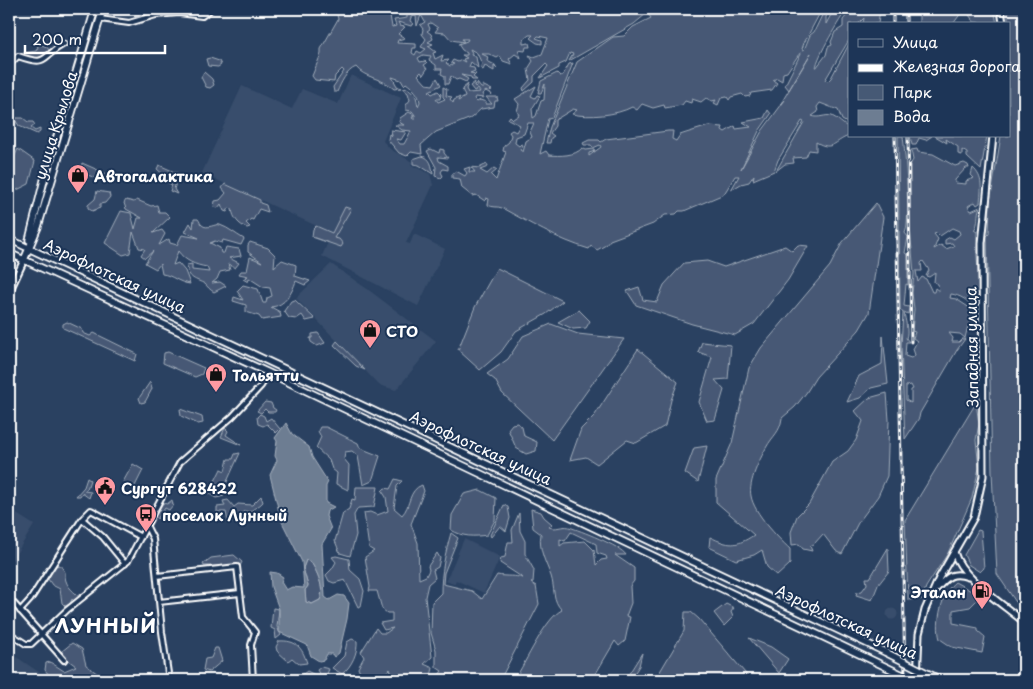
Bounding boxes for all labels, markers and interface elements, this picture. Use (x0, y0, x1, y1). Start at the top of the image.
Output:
scale bar (25, 22, 165, 54)
legend (848, 22, 1010, 138)
text: 200 m (32, 27, 82, 50)
text: Улица (893, 30, 938, 53)
text: Железная дорога (893, 54, 1021, 77)
street label: улица Крылова (28, 67, 83, 182)
text: Парк (893, 80, 932, 103)
text: Вода (893, 104, 931, 127)
shop icon: Автогалактика (66, 163, 90, 194)
place label: Автогалактика (94, 164, 214, 187)
street label: Аэрофлотская улица (40, 232, 190, 318)
street label: Западная улица (958, 286, 984, 408)
shop icon: СТО (358, 318, 382, 349)
place label: СТО (386, 319, 418, 342)
shop icon: Тольятти (204, 362, 228, 393)
place label: Тольятти (232, 363, 299, 386)
street label: Аэрофлотская улица (406, 404, 556, 490)
public building icon: Сургут 628422 (93, 475, 117, 506)
place label: Сургут 628422 (121, 476, 237, 499)
bus stop icon: поселок Лунный (134, 502, 158, 533)
place label: поселок Лунный (162, 503, 287, 526)
street label: Аэрофлотская улица (772, 578, 922, 664)
fuel station icon: Эталон (970, 579, 994, 610)
place label: Эталон (911, 580, 966, 603)
district label: ЛУННЫЙ (55, 610, 157, 640)

